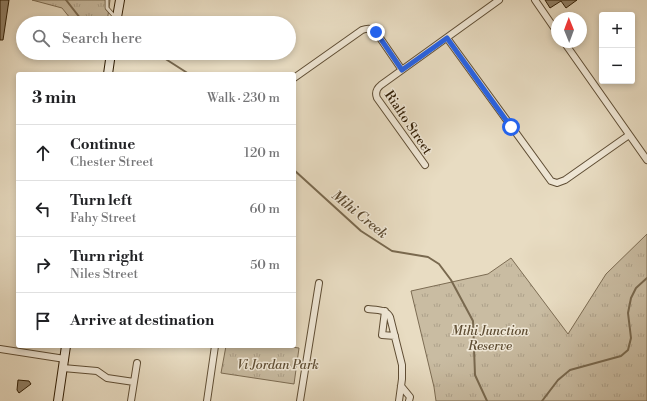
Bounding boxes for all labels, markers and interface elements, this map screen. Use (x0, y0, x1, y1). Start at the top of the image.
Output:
north arrow (551, 12, 587, 48)
map controls (599, 12, 635, 84)
button: + (599, 12, 635, 48)
search box (16, 16, 296, 60)
route end (367, 23, 385, 41)
icon: search (30, 27, 52, 49)
text: Search here (62, 29, 142, 48)
button: − (599, 48, 635, 84)
text: 3 min (32, 87, 76, 109)
street label: Rialto Street (381, 88, 436, 158)
text: Walk · 230 m (207, 90, 280, 106)
route start (502, 118, 520, 136)
text: Continue (70, 135, 135, 154)
icon: ahead (32, 142, 54, 164)
text: 120 m (244, 145, 280, 161)
text: Chester Street (70, 154, 154, 170)
water label: Mihi Creek (328, 187, 391, 243)
text: Turn left (70, 191, 132, 210)
icon: left (32, 198, 54, 220)
text: 60 m (249, 201, 280, 217)
text: Fahy Street (70, 210, 136, 226)
text: Turn right (70, 247, 144, 266)
icon: right (32, 254, 54, 276)
text: 50 m (250, 257, 280, 273)
text: Niles Street (70, 266, 138, 282)
icon: arrive (32, 310, 54, 332)
text: Arrive at destination (70, 311, 214, 330)
park label: Mihi Junction Reserve (451, 323, 529, 354)
park label: Vi Jordan Park (237, 357, 319, 373)

